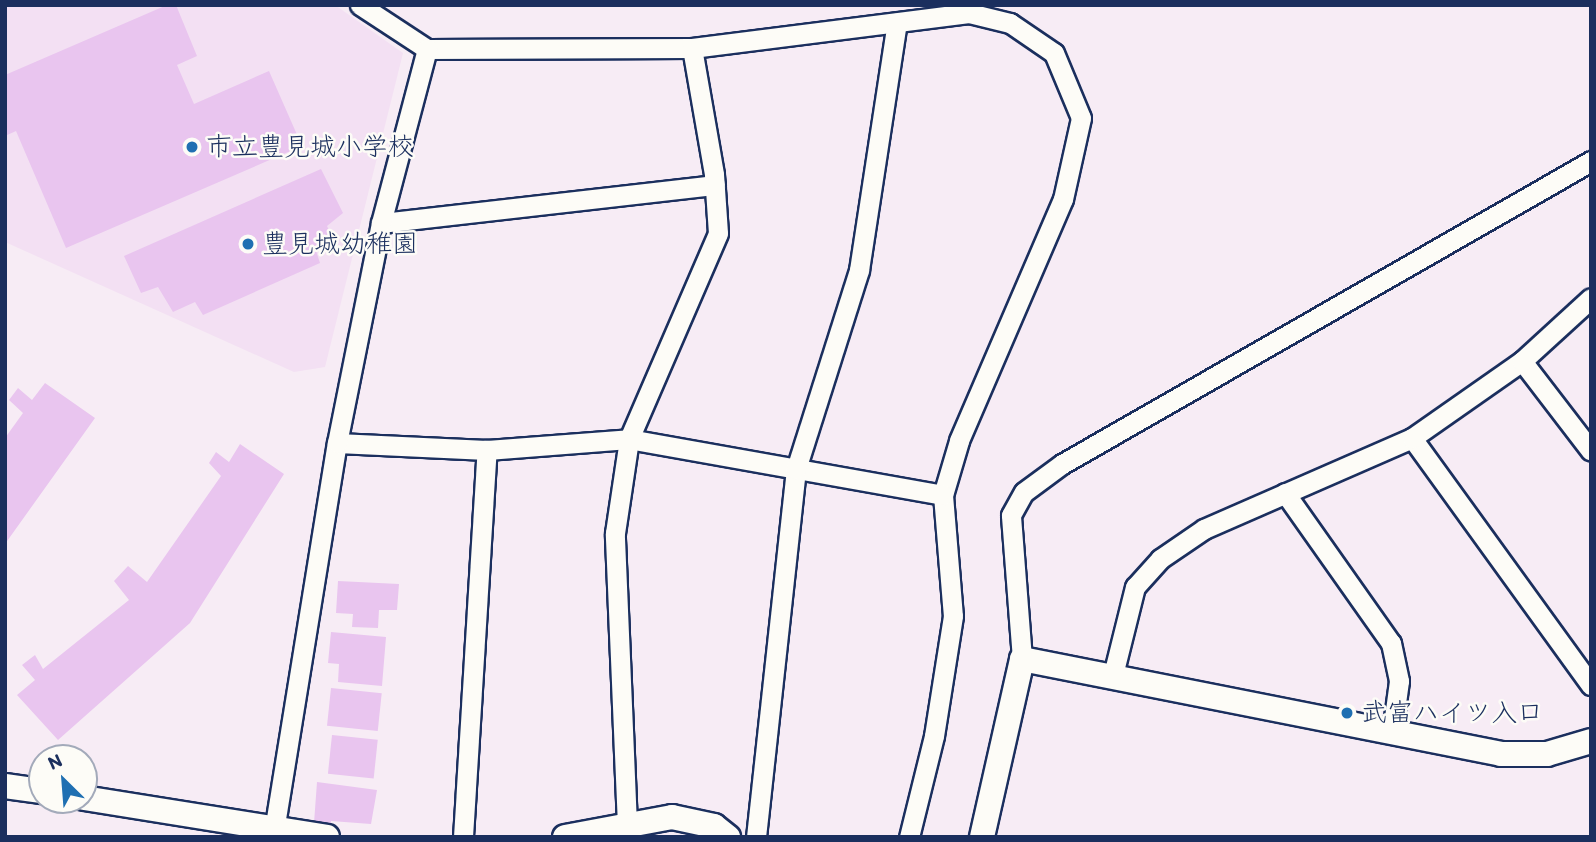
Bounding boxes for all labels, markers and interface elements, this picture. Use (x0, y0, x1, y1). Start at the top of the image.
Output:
place label: 市立豊見城小学校 (206, 131, 414, 163)
marker: 市立豊見城小学校 (184, 139, 200, 155)
place label: 豊見城幼稚園 (262, 228, 418, 260)
marker: 豊見城幼稚園 (240, 236, 256, 252)
place label: 武富ハイツ入口 (1361, 697, 1543, 729)
marker: 武富ハイツ入口 (1339, 705, 1355, 721)
north arrow (28, 744, 98, 814)
text: N (44, 748, 65, 774)

